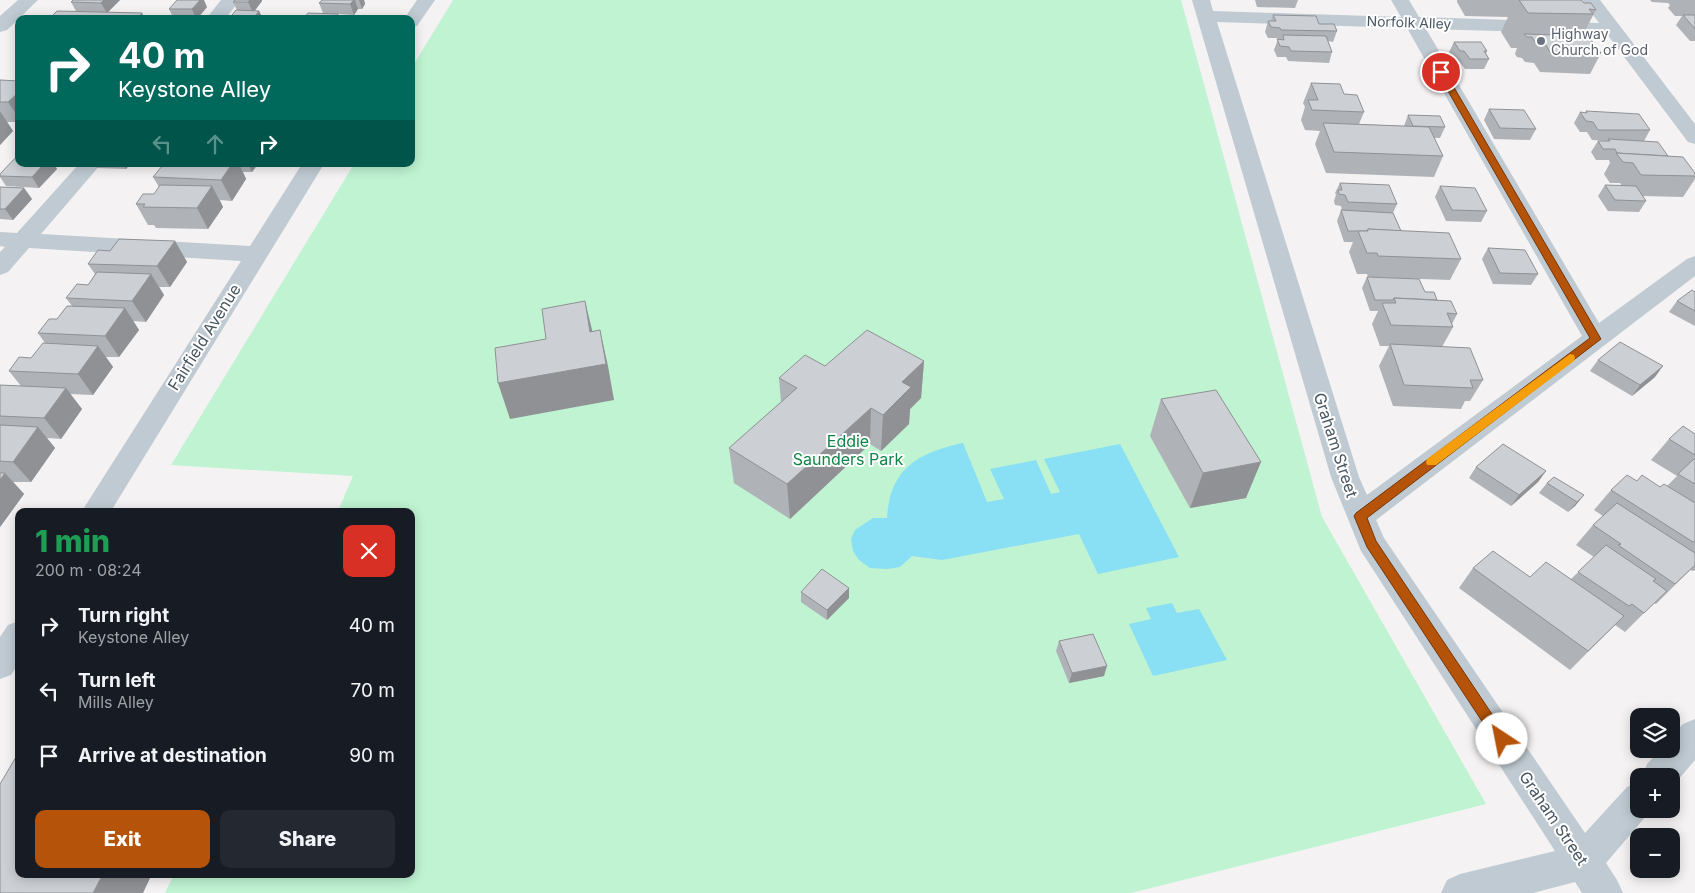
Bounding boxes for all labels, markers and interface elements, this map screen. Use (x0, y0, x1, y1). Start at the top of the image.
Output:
street label: Norfolk Alley (1366, 12, 1452, 32)
place label: Highway Church of God (1551, 25, 1648, 58)
text: 40 m (118, 34, 206, 76)
icon: right (35, 35, 100, 100)
marker: Highway Church of God (1535, 35, 1547, 47)
pin (1420, 51, 1462, 93)
icon: arrive (1427, 58, 1455, 86)
text: Keystone Alley (118, 76, 271, 102)
icon: left (148, 130, 176, 158)
icon: ahead (201, 130, 229, 158)
icon: right (254, 130, 282, 158)
street label: Fairfield Avenue (163, 280, 245, 394)
street label: Graham Street (1310, 390, 1362, 500)
park label: Eddie Saunders Park (793, 431, 903, 469)
text: 1 min (35, 523, 110, 559)
button: close (343, 525, 395, 577)
text: 200 m · 08:24 (35, 560, 142, 580)
text: Turn right (78, 604, 169, 627)
icon: right (35, 612, 63, 640)
text: 40 m (349, 614, 395, 637)
text: Keystone Alley (78, 627, 189, 647)
text: Turn left (78, 669, 156, 692)
icon: left (35, 677, 63, 705)
text: 70 m (351, 679, 395, 702)
text: Mills Alley (78, 692, 154, 712)
map controls (1630, 708, 1680, 878)
button: layers (1630, 708, 1680, 758)
position arrow (1475, 712, 1527, 764)
icon: arrive (35, 742, 63, 770)
text: Arrive at destination (78, 744, 267, 767)
text: 90 m (349, 744, 395, 767)
street label: Graham Street (1515, 767, 1593, 869)
button: + (1630, 768, 1680, 818)
button: Exit (35, 810, 210, 868)
button: Share (220, 810, 395, 868)
button: − (1630, 828, 1680, 878)

